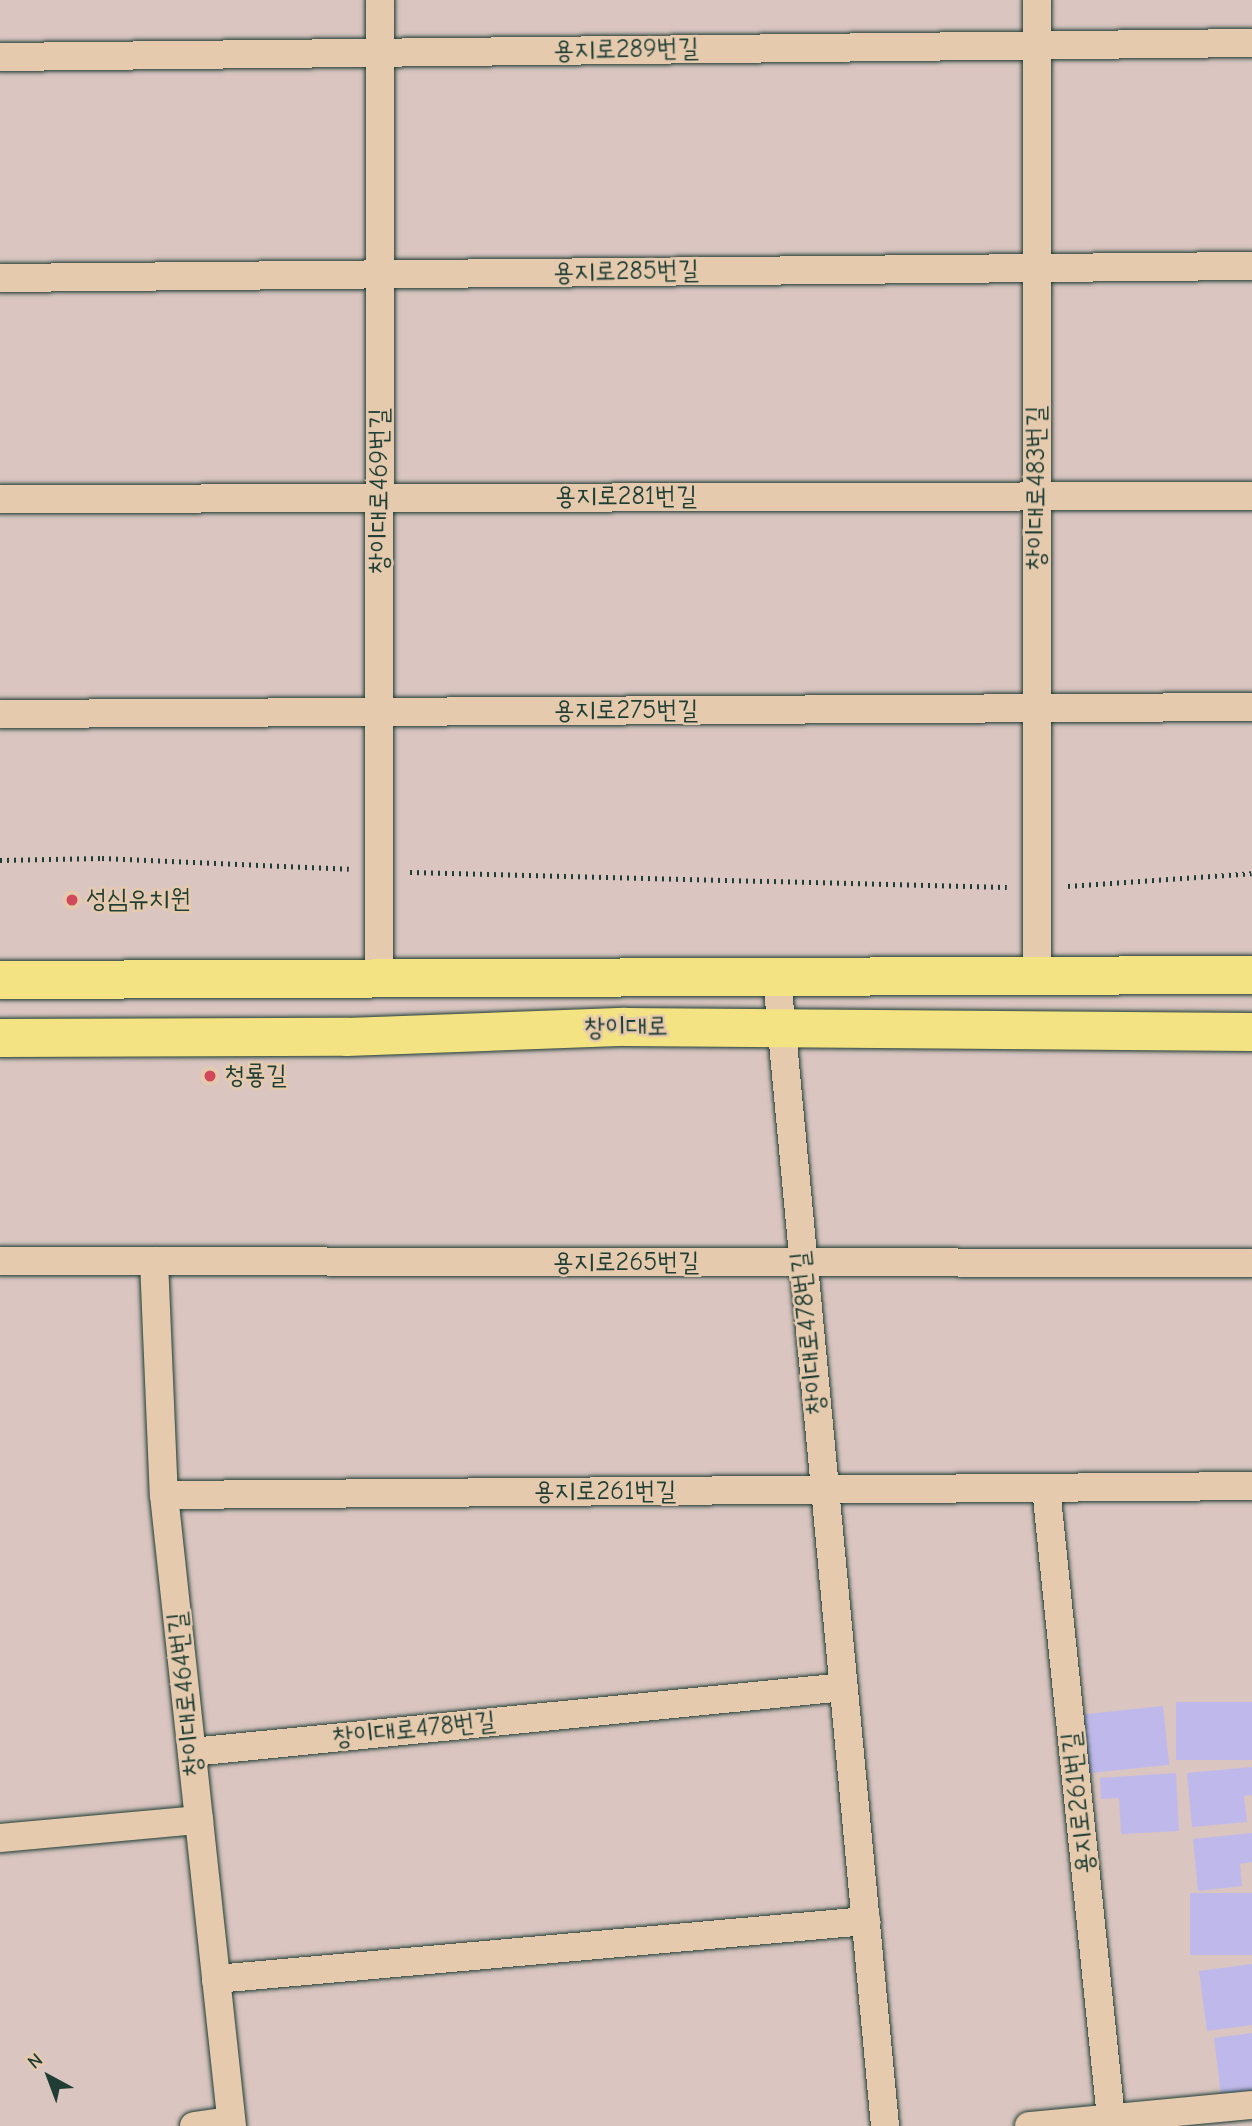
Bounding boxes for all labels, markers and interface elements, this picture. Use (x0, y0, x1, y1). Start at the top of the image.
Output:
street label: 용지로289번길 (553, 33, 699, 67)
street label: 용지로285번길 (553, 255, 699, 289)
street label: 창이대로483번길 (1021, 406, 1053, 570)
street label: 창이대로469번길 (364, 408, 396, 574)
street label: 용지로281번길 (555, 481, 697, 513)
street label: 용지로275번길 (554, 695, 698, 727)
place label: 성심유치원 (86, 884, 191, 916)
marker: 성심유치원 (64, 892, 80, 908)
street label: 창이대로 (584, 1012, 668, 1044)
place label: 청룡길 (224, 1060, 287, 1092)
marker: 청룡길 (202, 1068, 218, 1084)
street label: 용지로265번길 (553, 1247, 699, 1279)
street label: 창이대로478번길 (785, 1250, 833, 1416)
street label: 용지로261번길 (534, 1476, 676, 1508)
street label: 창이대로464번길 (162, 1610, 210, 1778)
street label: 창이대로478번길 (331, 1706, 497, 1754)
street label: 용지로261번길 (1056, 1730, 1102, 1876)
north arrow (14, 2042, 84, 2112)
text: N (23, 2049, 47, 2074)

